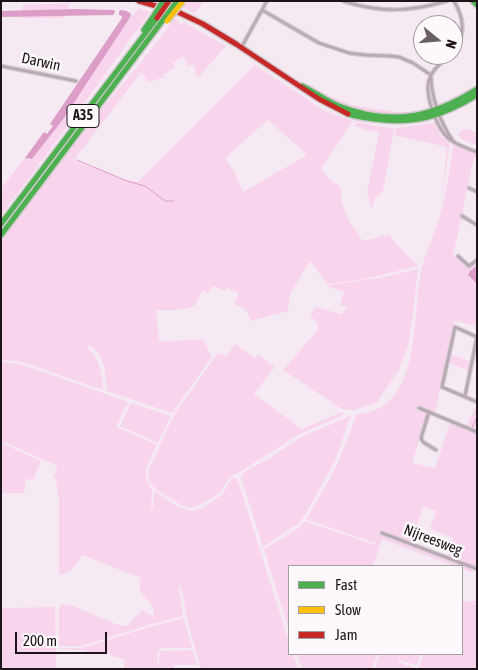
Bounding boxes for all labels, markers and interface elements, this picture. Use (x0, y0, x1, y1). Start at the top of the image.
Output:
north arrow (413, 15, 463, 65)
text: N (443, 38, 460, 50)
street label: Darwin (20, 49, 62, 75)
road number: A35 (67, 104, 99, 128)
street label: Nijreesweg (401, 521, 465, 559)
legend (288, 565, 463, 655)
text: Fast (335, 576, 357, 593)
text: Slow (335, 601, 361, 618)
scale bar (18, 622, 110, 654)
text: Jam (335, 626, 358, 643)
text: 200 m (23, 632, 57, 649)

